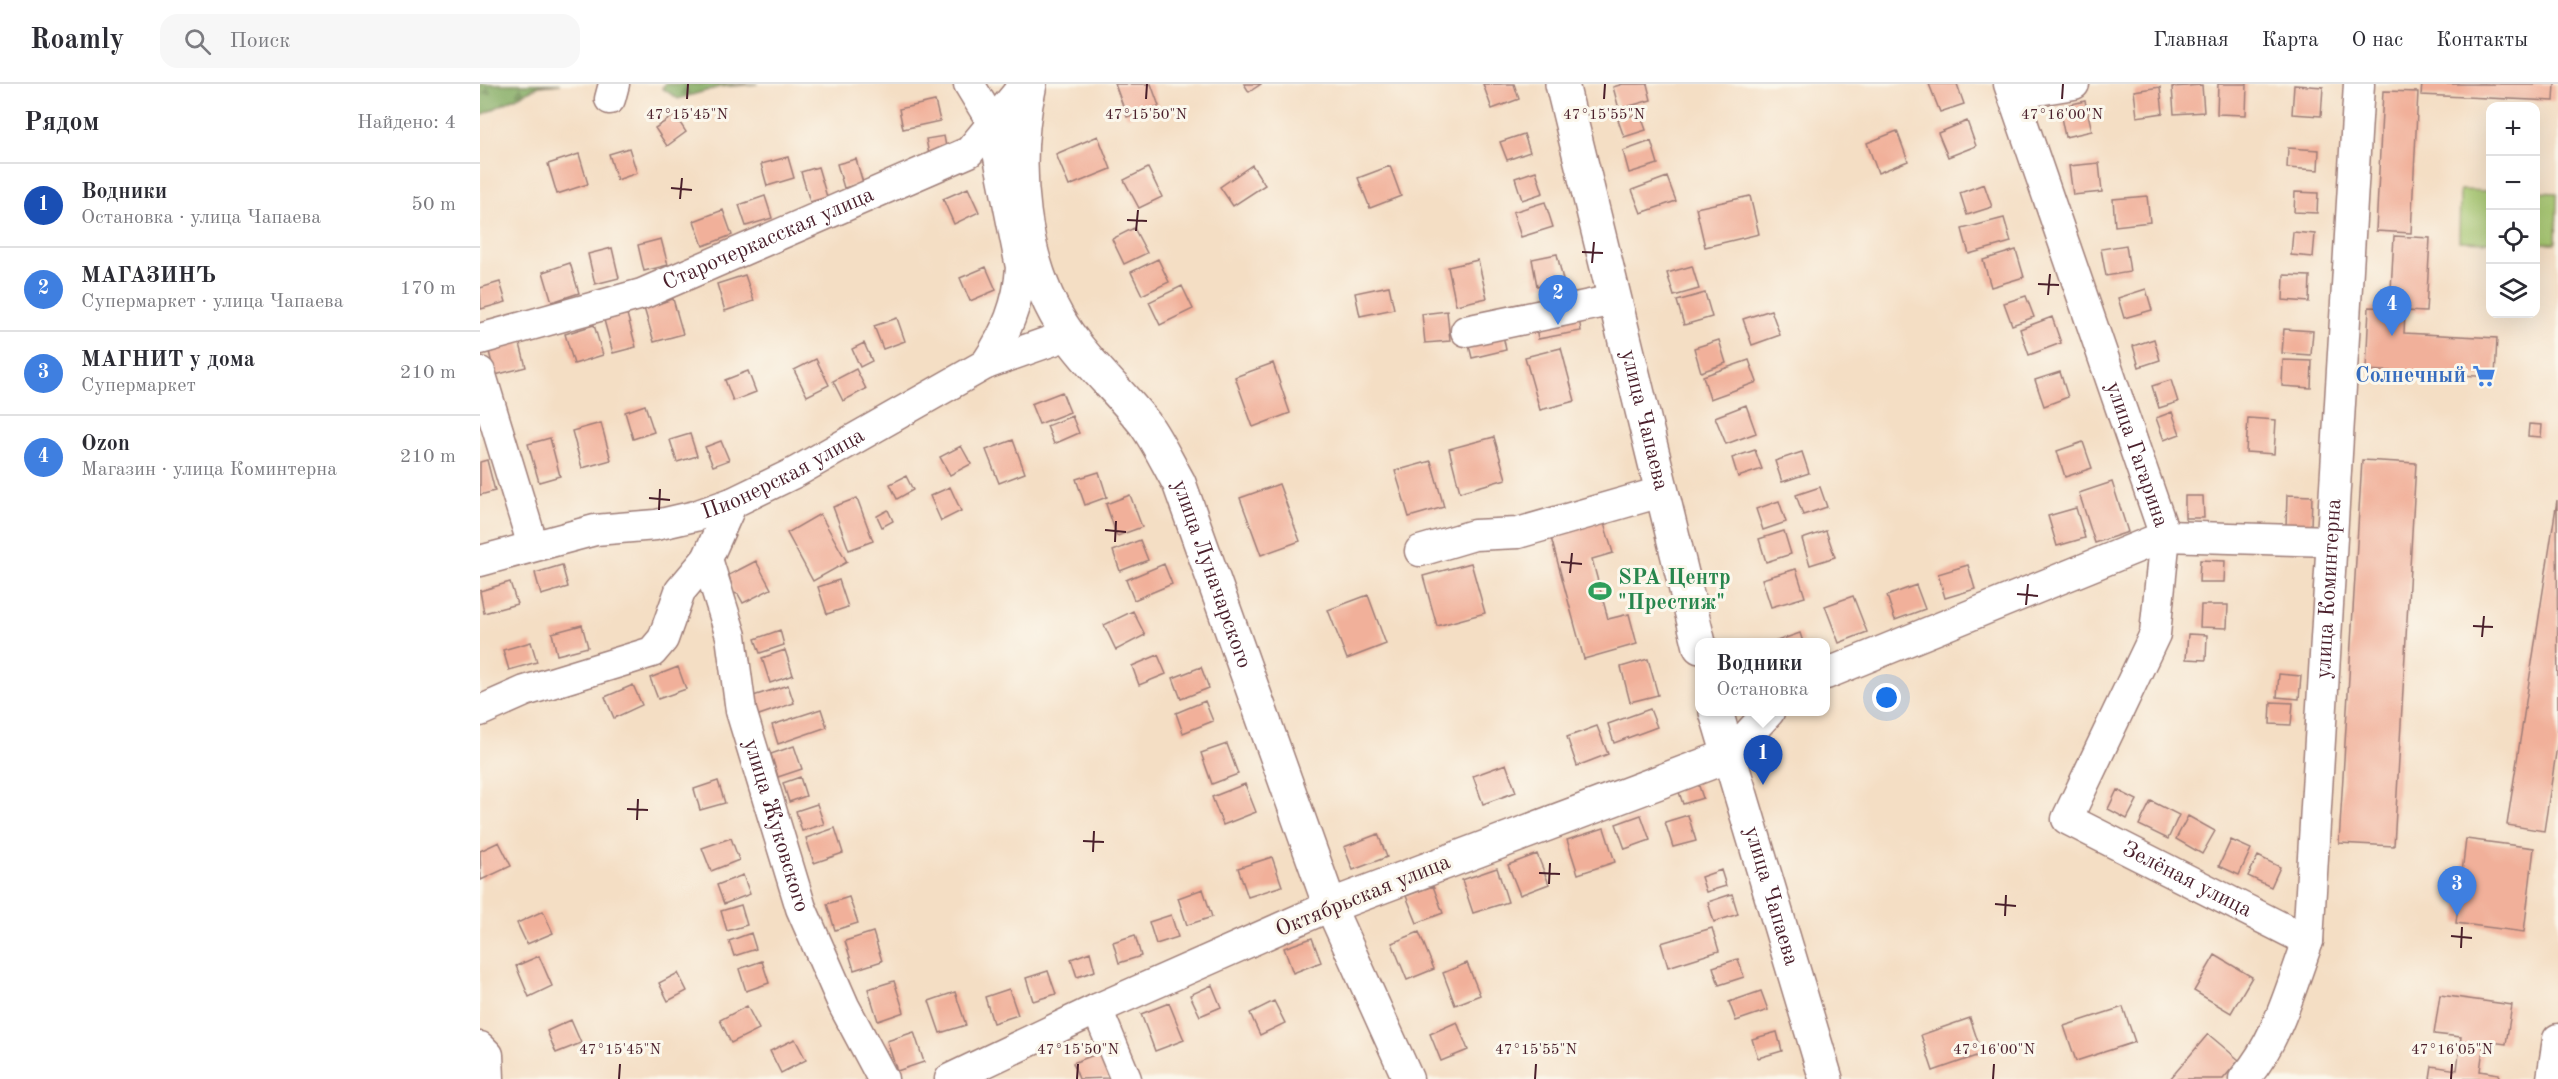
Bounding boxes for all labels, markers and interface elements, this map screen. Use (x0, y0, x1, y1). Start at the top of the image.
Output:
search box (160, 14, 580, 68)
icon: search (181, 25, 214, 58)
text: Roamly (30, 27, 124, 55)
text: Поиск (229, 30, 290, 52)
text: Главная (2153, 30, 2229, 51)
text: Карта (2262, 30, 2319, 51)
text: О нас (2352, 30, 2403, 51)
text: Контакты (2436, 30, 2528, 51)
map controls (2486, 102, 2540, 318)
button: + (2486, 102, 2540, 156)
text: 47°15'45"N (646, 108, 728, 123)
text: 47°15'50"N (1105, 108, 1187, 123)
text: 47°15'55"N (1563, 108, 1645, 123)
text: 47°16'00"N (2021, 108, 2103, 123)
text: Рядом (24, 110, 99, 136)
text: Найдено: 4 (357, 113, 456, 133)
button: − (2486, 156, 2540, 210)
text: Водники (81, 181, 167, 203)
street label: Старочеркасская улица (660, 184, 877, 295)
text: 1 (38, 195, 49, 215)
text: 50 m (411, 195, 456, 215)
text: Остановка · улица Чапаева (81, 208, 321, 228)
button: locate (2486, 210, 2540, 264)
button: layers (2486, 264, 2540, 318)
text: МАГАЗИНЪ (81, 265, 216, 287)
pin: 2 (1538, 276, 1578, 325)
text: 2 (38, 279, 49, 299)
text: 170 m (400, 279, 456, 299)
pin: 4 (2372, 286, 2412, 336)
text: Супермаркет · улица Чапаева (81, 292, 344, 312)
street label: улица Чапаева (1617, 348, 1672, 493)
text: МАГНИТ у дома (81, 349, 255, 371)
text: 3 (38, 363, 49, 383)
text: 210 m (400, 363, 456, 383)
supermarket icon: Солнечный (2471, 363, 2497, 389)
place label: Солнечный (2355, 365, 2466, 387)
text: Супермаркет (81, 376, 196, 396)
street label: улица Гагарина (2102, 379, 2172, 530)
street label: Пионерская улица (699, 424, 868, 524)
text: Ozon (81, 433, 130, 455)
text: 4 (38, 447, 49, 467)
text: 210 m (400, 447, 456, 467)
text: Магазин · улица Коминтерна (81, 460, 337, 480)
street label: улица Луначарского (1168, 477, 1255, 671)
street label: улица Коминтерна (2313, 498, 2345, 680)
place label: SPA Центр "Престиж" (1618, 567, 1731, 614)
sports icon: SPA Центр "Престиж" (1587, 578, 1613, 604)
popup (1695, 638, 1830, 716)
text: Водники (1716, 653, 1803, 675)
text: Остановка (1716, 680, 1809, 700)
your location (1872, 683, 1901, 712)
street label: улица Жуковского (739, 736, 813, 915)
pin: 1 (1744, 736, 1782, 785)
street label: улица Чапаева (1740, 824, 1802, 968)
street label: Зелёная улица (2119, 838, 2255, 922)
street label: Октябрьская улица (1273, 851, 1454, 941)
pin: 3 (2438, 866, 2476, 916)
text: 47°15'45"N (579, 1043, 661, 1058)
text: 47°15'50"N (1037, 1043, 1119, 1058)
text: 47°15'55"N (1495, 1043, 1577, 1058)
text: 47°16'00"N (1953, 1043, 2035, 1058)
text: 47°16'05"N (2411, 1043, 2493, 1058)

